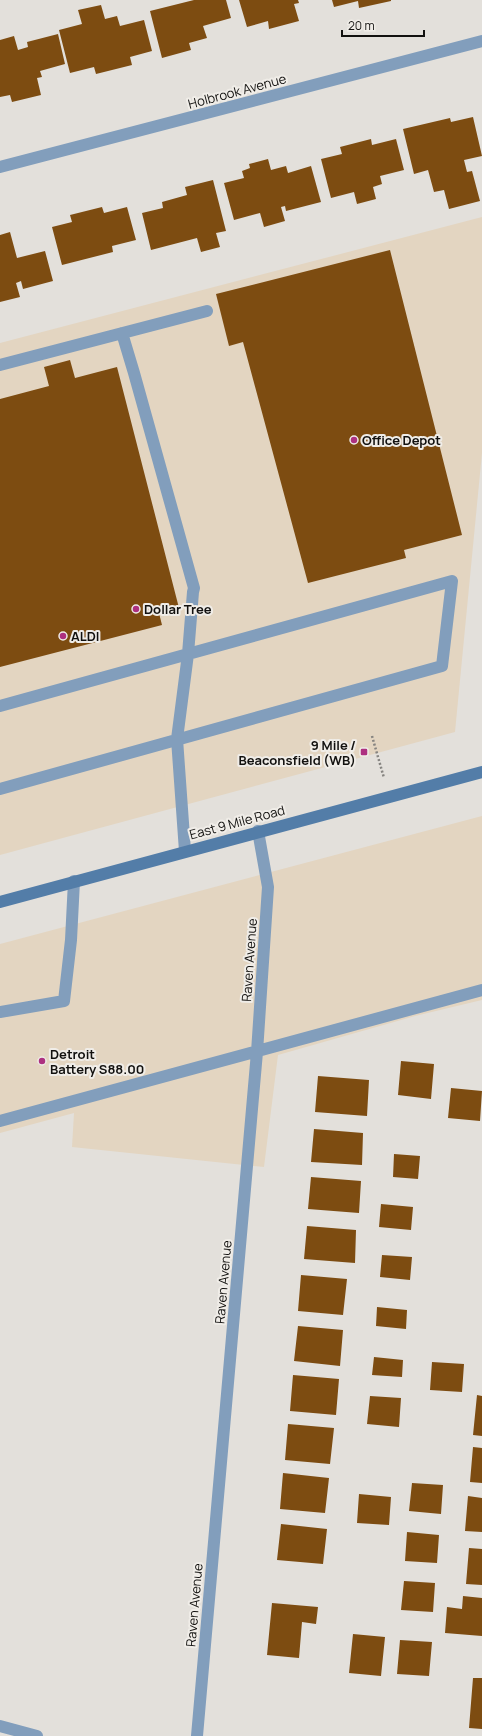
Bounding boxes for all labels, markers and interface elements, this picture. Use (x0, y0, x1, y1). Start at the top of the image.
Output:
scale bar (342, 12, 424, 38)
text: 20 m (348, 17, 375, 34)
street label: Holbrook Avenue (186, 69, 288, 113)
place label: Office Depot (362, 431, 441, 449)
marker: Office Depot (349, 435, 359, 445)
place label: Dollar Tree (144, 600, 212, 618)
marker: Dollar Tree (131, 604, 141, 614)
place label: ALDI (71, 627, 99, 645)
marker: ALDI (58, 631, 68, 641)
place label: 9 Mile / Beaconsfield (WB) (239, 736, 356, 769)
marker: 9 Mile / Beaconsfield (WB) (359, 747, 369, 757)
street label: East 9 Mile Road (187, 801, 287, 843)
street label: Raven Avenue (237, 917, 261, 1002)
place label: Detroit Battery S88.00 (50, 1045, 144, 1078)
marker: Detroit Battery S88.00 (37, 1056, 47, 1066)
street label: Raven Avenue (210, 1239, 236, 1324)
street label: Raven Avenue (181, 1562, 207, 1647)

